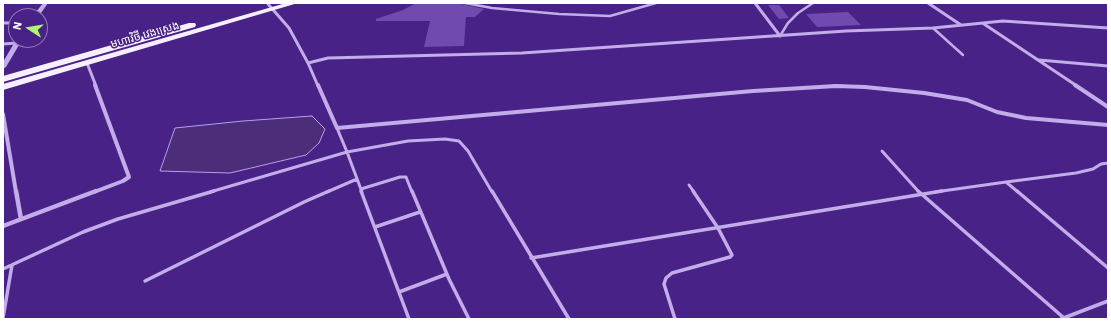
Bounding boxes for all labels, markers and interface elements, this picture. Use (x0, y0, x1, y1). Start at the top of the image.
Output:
north arrow (8, 8, 48, 48)
street label: មហាវិថី វេងស្រេង (109, 19, 181, 51)
text: N (10, 20, 25, 31)

